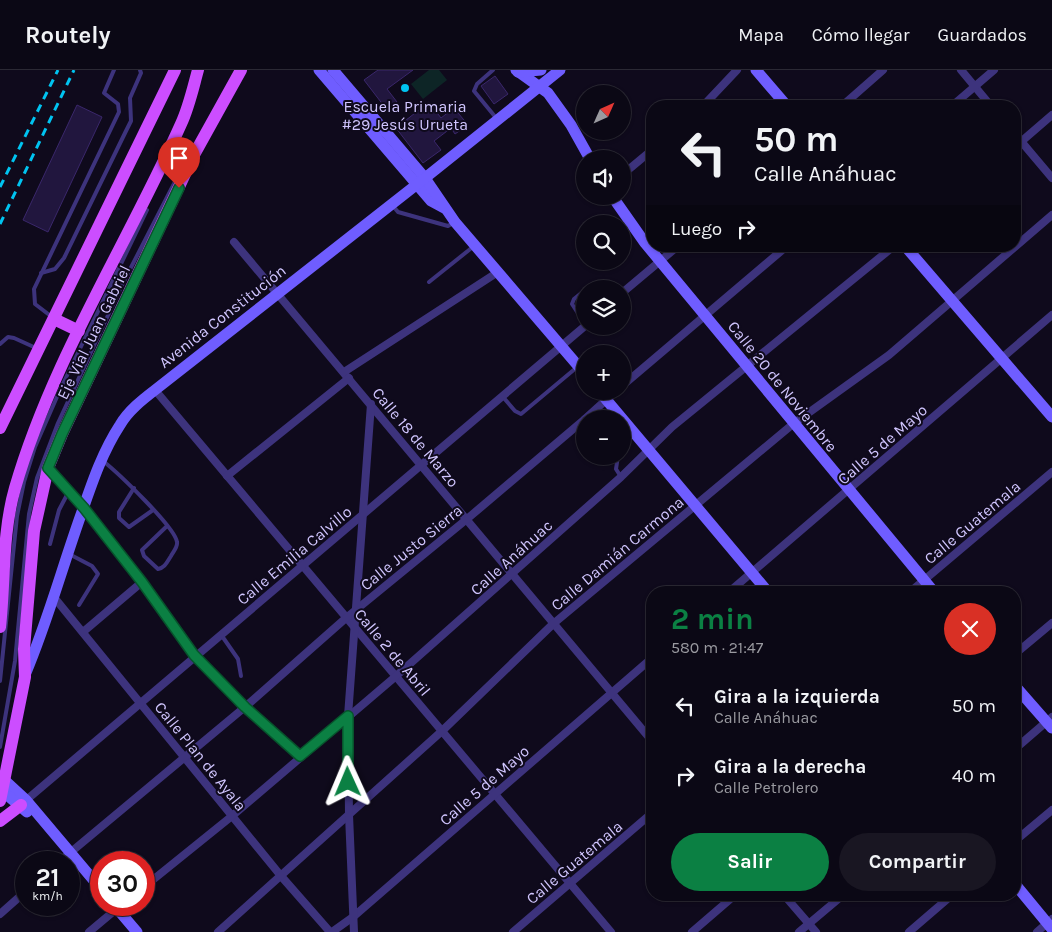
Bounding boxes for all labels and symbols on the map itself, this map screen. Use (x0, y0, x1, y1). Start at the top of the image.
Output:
marker: Escuela Primaria #29 Jesús Urueta (399, 82, 411, 94)
north arrow (576, 85, 631, 140)
place label: Escuela Primaria #29 Jesús Urueta (342, 97, 468, 134)
pin (158, 137, 200, 188)
street label: Avenida Constitución (155, 261, 290, 372)
street label: Eje Vial Juan Gabriel (53, 262, 134, 403)
street label: Calle 20 de Noviembre (724, 317, 841, 456)
street label: Calle 18 de Marzo (368, 384, 463, 491)
street label: Calle 5 de Mayo (834, 400, 931, 488)
street label: Calle Guatemala (920, 477, 1024, 568)
street label: Calle Damián Carmona (547, 492, 688, 615)
street label: Calle Justo Sierra (356, 500, 466, 594)
street label: Calle Emilia Calvillo (233, 502, 356, 609)
street label: Calle Anáhuac (466, 516, 556, 599)
street label: Calle 2 de Abril (351, 605, 435, 700)
street label: Calle Plan de Ayala (151, 698, 250, 815)
street label: Calle 5 de Mayo (436, 741, 533, 829)
position arrow (321, 755, 373, 807)
street label: Calle Guatemala (522, 817, 626, 908)
speed limit sign: 30 (90, 851, 155, 916)

